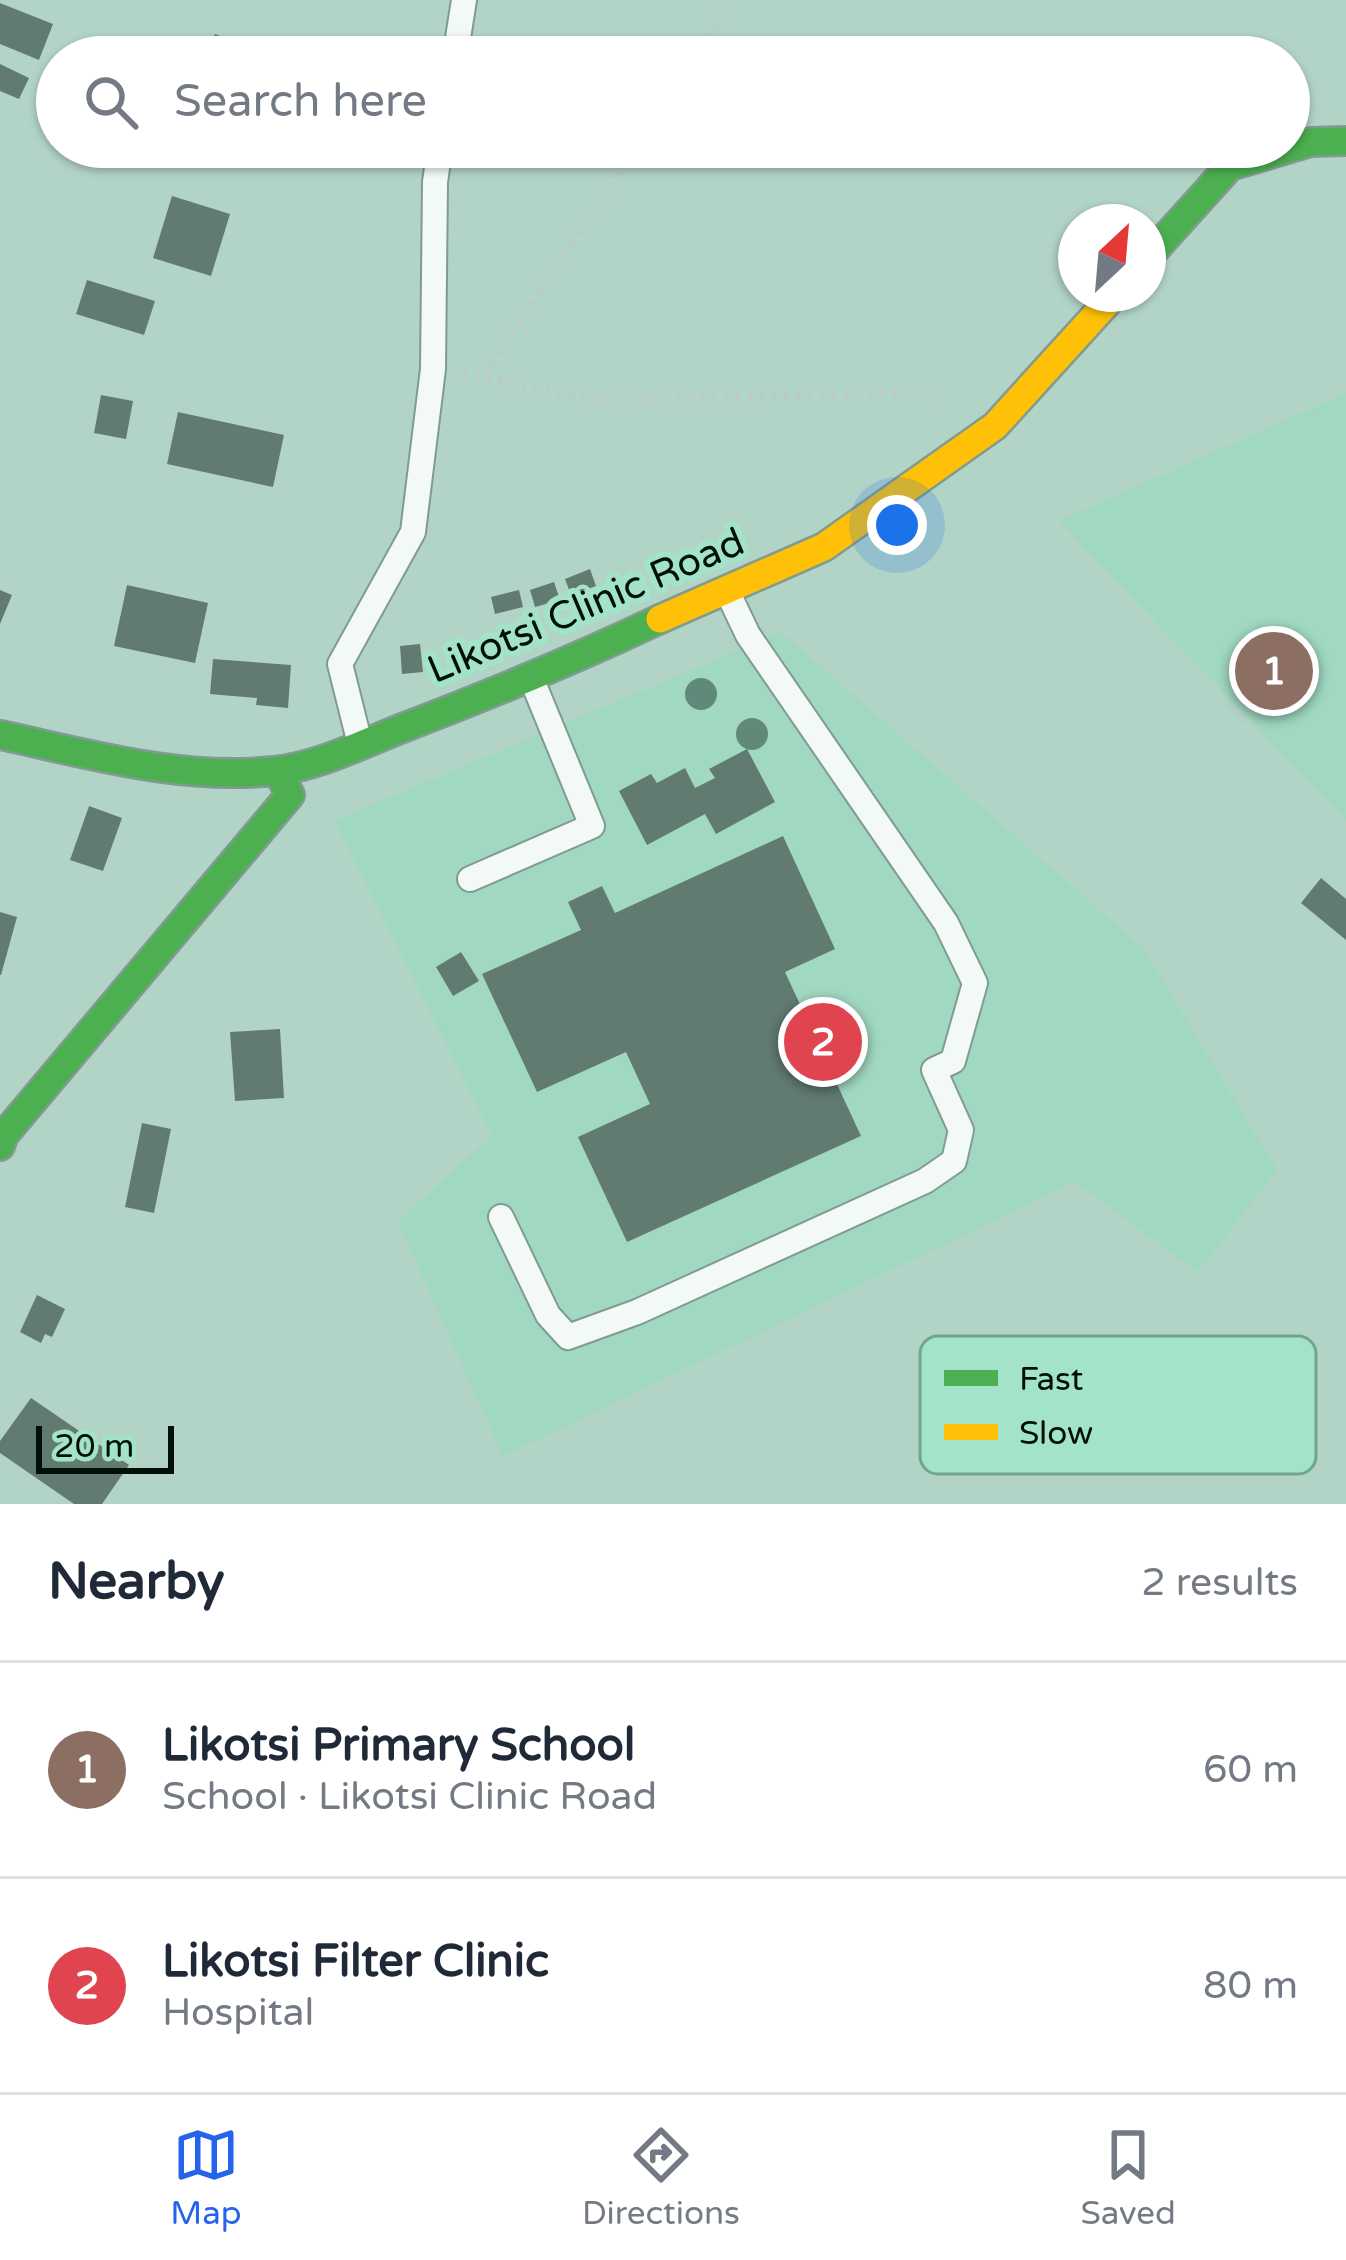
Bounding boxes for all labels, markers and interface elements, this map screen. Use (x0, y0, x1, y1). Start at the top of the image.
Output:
search box (36, 36, 1310, 168)
icon: search (78, 69, 144, 135)
text: Search here (174, 75, 427, 129)
north arrow (1058, 204, 1166, 312)
your location (867, 495, 927, 555)
street label: Likotsi Clinic Road (421, 518, 751, 694)
pin: 1 (1235, 626, 1313, 716)
pin: 2 (784, 997, 862, 1087)
legend (920, 1336, 1316, 1474)
text: Fast (1019, 1360, 1083, 1399)
text: Slow (1019, 1414, 1093, 1453)
scale bar (36, 1420, 174, 1473)
text: 20 m (54, 1427, 134, 1466)
text: Nearby (48, 1551, 225, 1613)
text: 2 results (1141, 1559, 1298, 1606)
text: Likotsi Primary School (162, 1719, 635, 1773)
text: 1 (75, 1746, 99, 1793)
text: 60 m (1203, 1746, 1298, 1793)
text: School · Likotsi Clinic Road (162, 1773, 657, 1820)
text: Likotsi Filter Clinic (162, 1935, 549, 1989)
text: 2 (75, 1962, 99, 2009)
text: 80 m (1203, 1962, 1298, 2009)
text: Hospital (162, 1989, 314, 2036)
tab: Map (170, 2122, 242, 2233)
tab: Directions (582, 2122, 740, 2233)
tab: Saved (1080, 2122, 1176, 2233)

